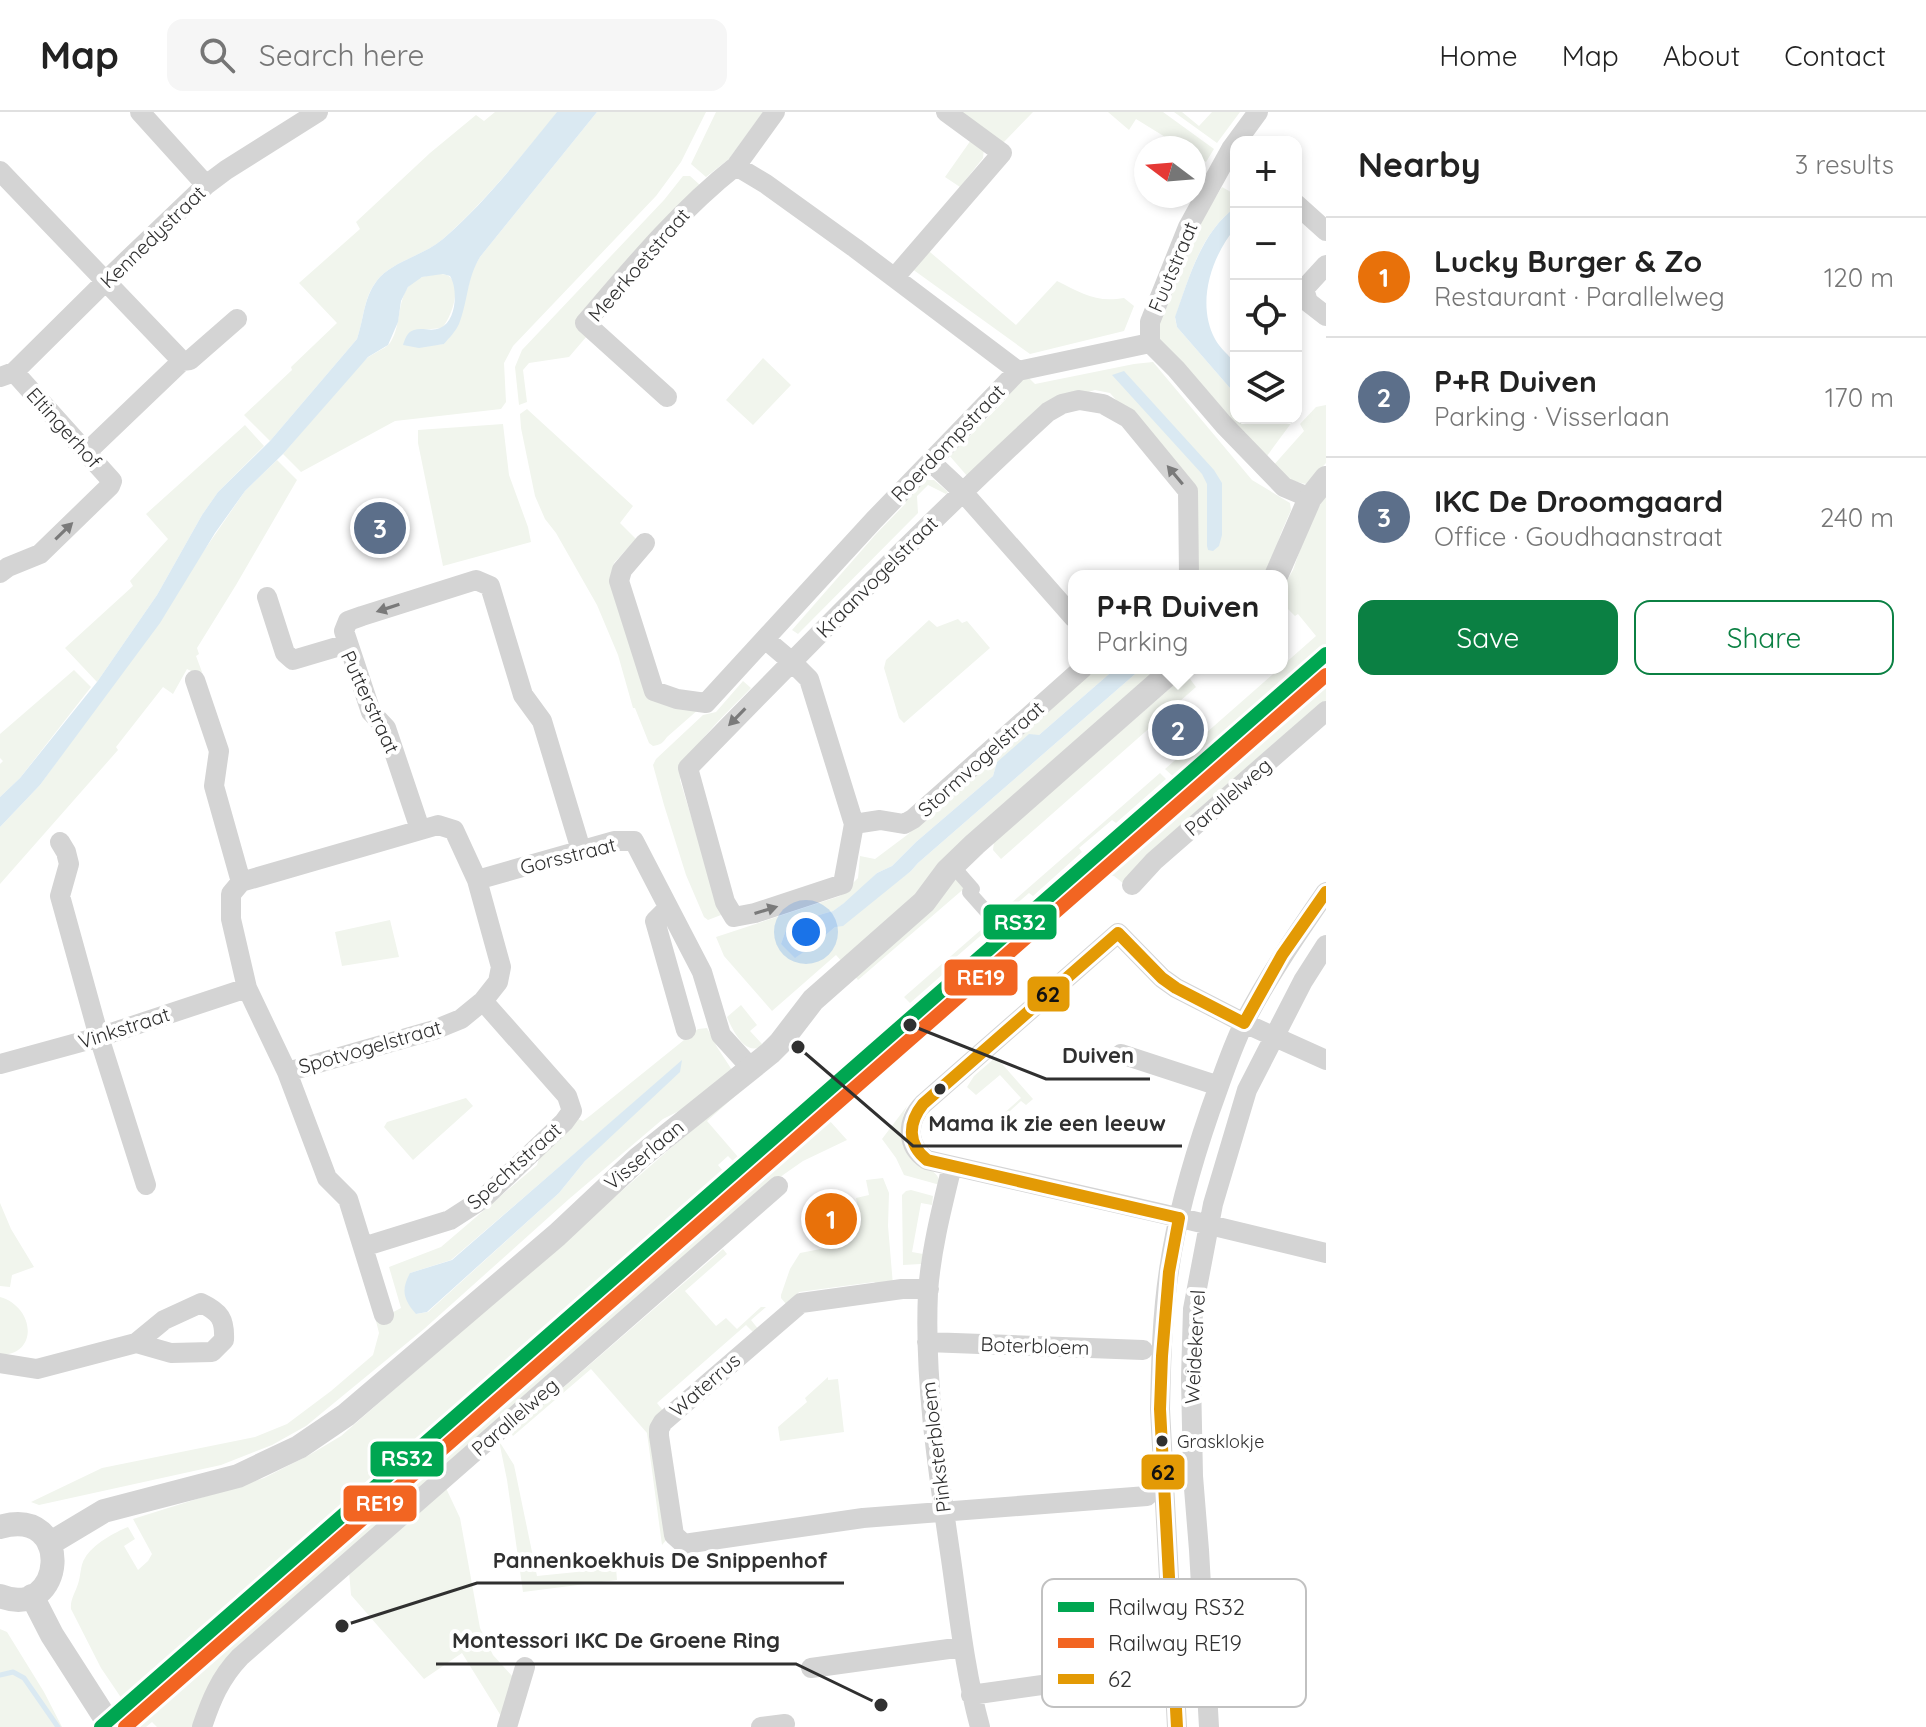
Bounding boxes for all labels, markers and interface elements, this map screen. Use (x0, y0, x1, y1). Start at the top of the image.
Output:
search box (167, 19, 727, 91)
text: Map (40, 31, 119, 79)
icon: search (195, 33, 239, 77)
text: Search here (259, 36, 424, 74)
text: Home (1439, 38, 1518, 73)
text: Map (1562, 38, 1619, 73)
text: About (1663, 38, 1740, 73)
text: Contact (1784, 38, 1886, 73)
north arrow (1134, 136, 1206, 208)
map controls (1230, 136, 1302, 424)
button: + (1230, 136, 1302, 208)
text: Nearby (1358, 143, 1481, 186)
text: 3 results (1795, 148, 1894, 181)
street label: Kennedystraat (95, 180, 211, 293)
street label: Meerkoetstraat (582, 203, 695, 327)
button: − (1230, 208, 1302, 280)
street label: Fuutstraat (1142, 218, 1203, 316)
text: Lucky Burger & Zo (1434, 242, 1702, 280)
text: 1 (1379, 261, 1389, 294)
text: 120 m (1824, 261, 1894, 294)
button: locate (1230, 280, 1302, 352)
text: Restaurant · Parallelweg (1434, 280, 1725, 313)
button: layers (1230, 352, 1302, 424)
text: P+R Duiven (1434, 362, 1597, 400)
street label: Roerdompstraat (885, 379, 1010, 506)
text: 2 (1377, 381, 1391, 414)
text: 170 m (1825, 381, 1894, 414)
street label: Eltingerhof (22, 382, 107, 473)
text: Parking · Visserlaan (1434, 400, 1670, 433)
one-way arrow (1167, 465, 1184, 485)
text: IKC De Droomgaard (1434, 482, 1723, 520)
pin: 3 (354, 498, 406, 558)
text: 3 (1377, 501, 1391, 534)
text: 240 m (1820, 501, 1894, 534)
street label: Kraanvogelstraat (810, 510, 943, 643)
text: Office · Goudhaanstraat (1434, 520, 1723, 553)
one-way arrow (54, 522, 73, 540)
popup (1068, 570, 1288, 674)
text: P+R Duiven (1097, 587, 1259, 625)
button: Save (1358, 600, 1618, 675)
button: Share (1634, 600, 1894, 675)
one-way arrow (375, 602, 399, 614)
text: Parking (1097, 625, 1188, 658)
street label: Putterstraat (336, 646, 405, 757)
street label: Stormvogelstraat (912, 695, 1049, 822)
pin: 2 (1152, 700, 1204, 760)
one-way arrow (729, 708, 747, 727)
street label: Parallelweg (1179, 752, 1276, 841)
street label: Gorsstraat (517, 831, 619, 879)
one-way arrow (754, 903, 778, 915)
line badge: RS32 (982, 903, 1058, 941)
text: RS32 (994, 908, 1046, 936)
your location (786, 912, 826, 952)
line badge: RE19 (943, 958, 1019, 997)
text: RE19 (957, 963, 1005, 991)
line badge: 62 (1026, 975, 1071, 1013)
text: 62 (1036, 980, 1060, 1008)
street label: Vinkstraat (75, 1001, 173, 1054)
street label: Spotvogelstraat (295, 1014, 444, 1079)
callout: Duiven (1046, 1033, 1150, 1079)
text: Duiven (1062, 1041, 1134, 1069)
unlabelled marker (932, 1081, 948, 1097)
callout: Mama ik zie een leeuw (913, 1100, 1182, 1146)
text: Mama ik zie een leeuw (928, 1109, 1166, 1137)
street label: Visserlaan (599, 1114, 688, 1195)
street label: Spechtstraat (461, 1117, 566, 1215)
pin: 1 (805, 1189, 857, 1249)
street label: Weidekervel (1179, 1289, 1210, 1405)
street label: Boterbloem (980, 1331, 1090, 1360)
street label: Waterrus (664, 1347, 745, 1422)
street label: Parallelweg (466, 1372, 563, 1461)
street label: Pinksterbloem (915, 1380, 956, 1514)
place label: Grasklokje (1177, 1430, 1265, 1453)
marker: Grasklokje (1154, 1433, 1170, 1449)
line badge: RS32 (369, 1440, 445, 1478)
text: RS32 (381, 1444, 433, 1472)
line badge: 62 (1140, 1453, 1186, 1491)
text: 62 (1151, 1458, 1175, 1486)
line badge: RE19 (342, 1484, 418, 1523)
text: RE19 (356, 1489, 404, 1517)
callout: Pannenkoekhuis De Snippenhof (477, 1537, 844, 1583)
text: Pannenkoekhuis De Snippenhof (493, 1546, 828, 1574)
legend (1042, 1579, 1306, 1707)
text: Railway RS32 (1108, 1593, 1245, 1621)
callout: Montessori IKC De Groene Ring (436, 1618, 796, 1664)
text: Montessori IKC De Groene Ring (452, 1626, 780, 1654)
text: Railway RE19 (1108, 1629, 1242, 1657)
text: 62 (1108, 1665, 1132, 1693)

